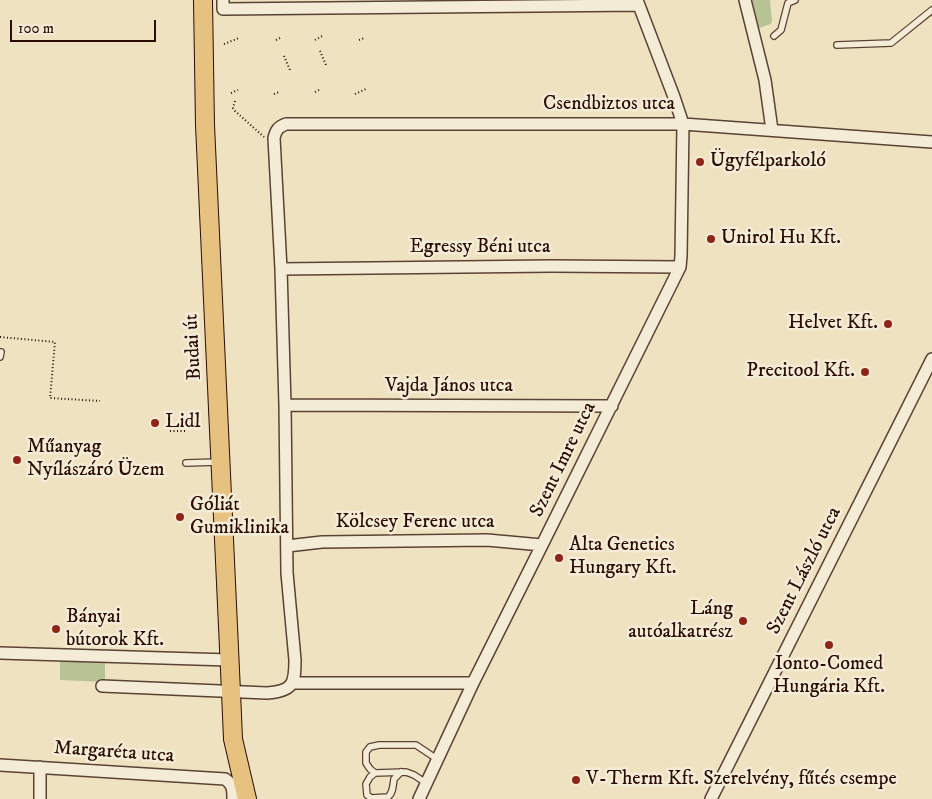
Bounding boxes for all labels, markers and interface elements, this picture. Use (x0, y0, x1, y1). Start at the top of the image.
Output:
scale bar (12, 10, 159, 42)
text: 100 m (18, 19, 54, 38)
street label: Csendbiztos utca (543, 93, 675, 117)
place label: Ügyfélparkoló (710, 150, 826, 174)
marker: Ügyfélparkoló (694, 156, 706, 168)
place label: Unirol Hu Kft. (721, 227, 841, 251)
marker: Unirol Hu Kft. (705, 233, 717, 245)
street label: Egressy Béni utca (410, 236, 550, 260)
place label: Helvet Kft. (788, 312, 878, 336)
street label: Budai út (180, 313, 208, 381)
marker: Helvet Kft. (882, 318, 894, 330)
place label: Precitool Kft. (746, 360, 855, 384)
marker: Precitool Kft. (859, 366, 871, 378)
street label: Vajda János utca (385, 375, 513, 399)
street label: Szent Imre utca (526, 399, 602, 521)
place label: Lidl (165, 411, 201, 435)
marker: Lidl (149, 417, 161, 429)
place label: Műanyag Nyílászáró Üzem (27, 436, 164, 483)
marker: Műanyag Nyílászáró Üzem (11, 454, 23, 466)
place label: Góliát Gumiklinika (190, 494, 289, 541)
street label: Szent László utca (763, 503, 847, 639)
marker: Góliát Gumiklinika (174, 511, 186, 523)
street label: Kölcsey Ferenc utca (335, 511, 495, 535)
place label: Alta Genetics Hungary Kft. (569, 534, 677, 581)
marker: Alta Genetics Hungary Kft. (553, 552, 565, 564)
place label: Láng autóalkatrész (628, 598, 733, 645)
place label: Bányai bútorok Kft. (66, 606, 164, 653)
marker: Láng autóalkatrész (737, 615, 749, 627)
marker: Bányai bútorok Kft. (50, 623, 62, 635)
marker: Ionto-Comed Hungária Kft. (823, 639, 835, 651)
place label: Ionto-Comed Hungária Kft. (773, 653, 885, 700)
street label: Margaréta utca (53, 737, 175, 769)
place label: V-Therm Kft. Szerelvény, fűtés csempe (586, 768, 897, 792)
marker: V-Therm Kft. Szerelvény, fűtés csempe (570, 774, 582, 786)

